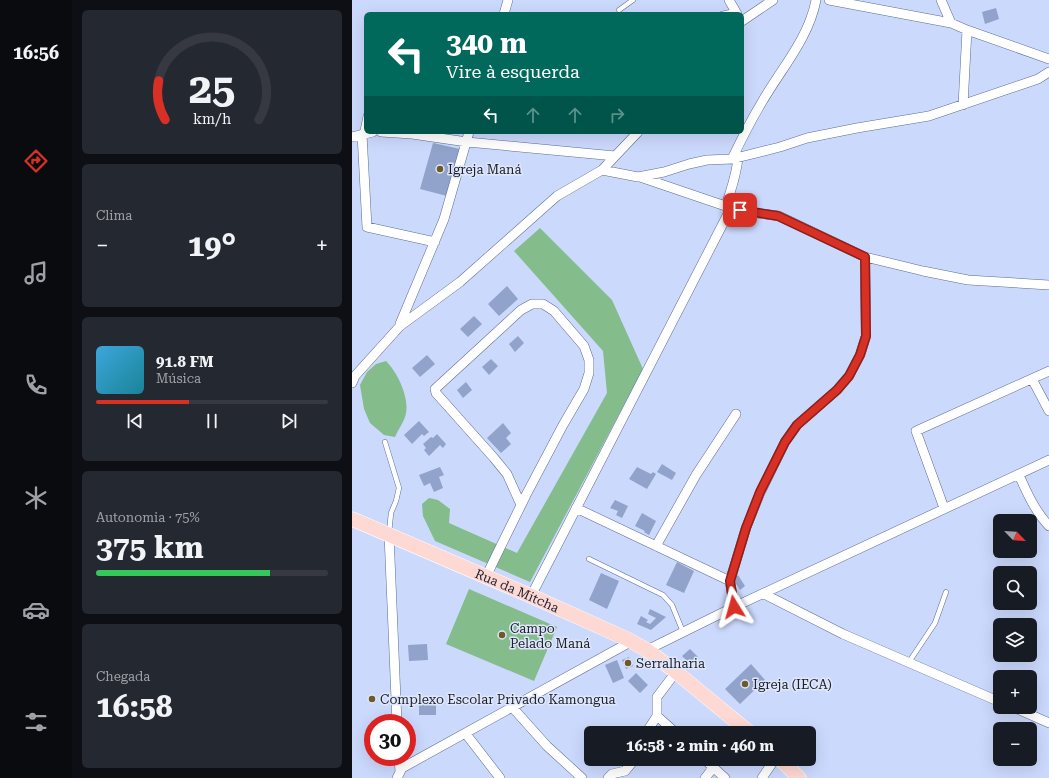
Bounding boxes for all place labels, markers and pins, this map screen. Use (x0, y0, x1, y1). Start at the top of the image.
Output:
place label: Igreja Maná (448, 162, 522, 177)
marker: Igreja Maná (435, 164, 445, 174)
pin (723, 193, 757, 227)
place label: Campo Pelado Maná (510, 621, 590, 651)
marker: Campo Pelado Maná (497, 630, 507, 640)
place label: Serralharia (636, 656, 705, 671)
marker: Serralharia (623, 658, 633, 668)
place label: Igreja (IECA) (753, 677, 832, 692)
marker: Igreja (IECA) (740, 679, 750, 689)
place label: Complexo Escolar Privado Kamongua (380, 692, 616, 707)
marker: Complexo Escolar Privado Kamongua (367, 694, 377, 704)

